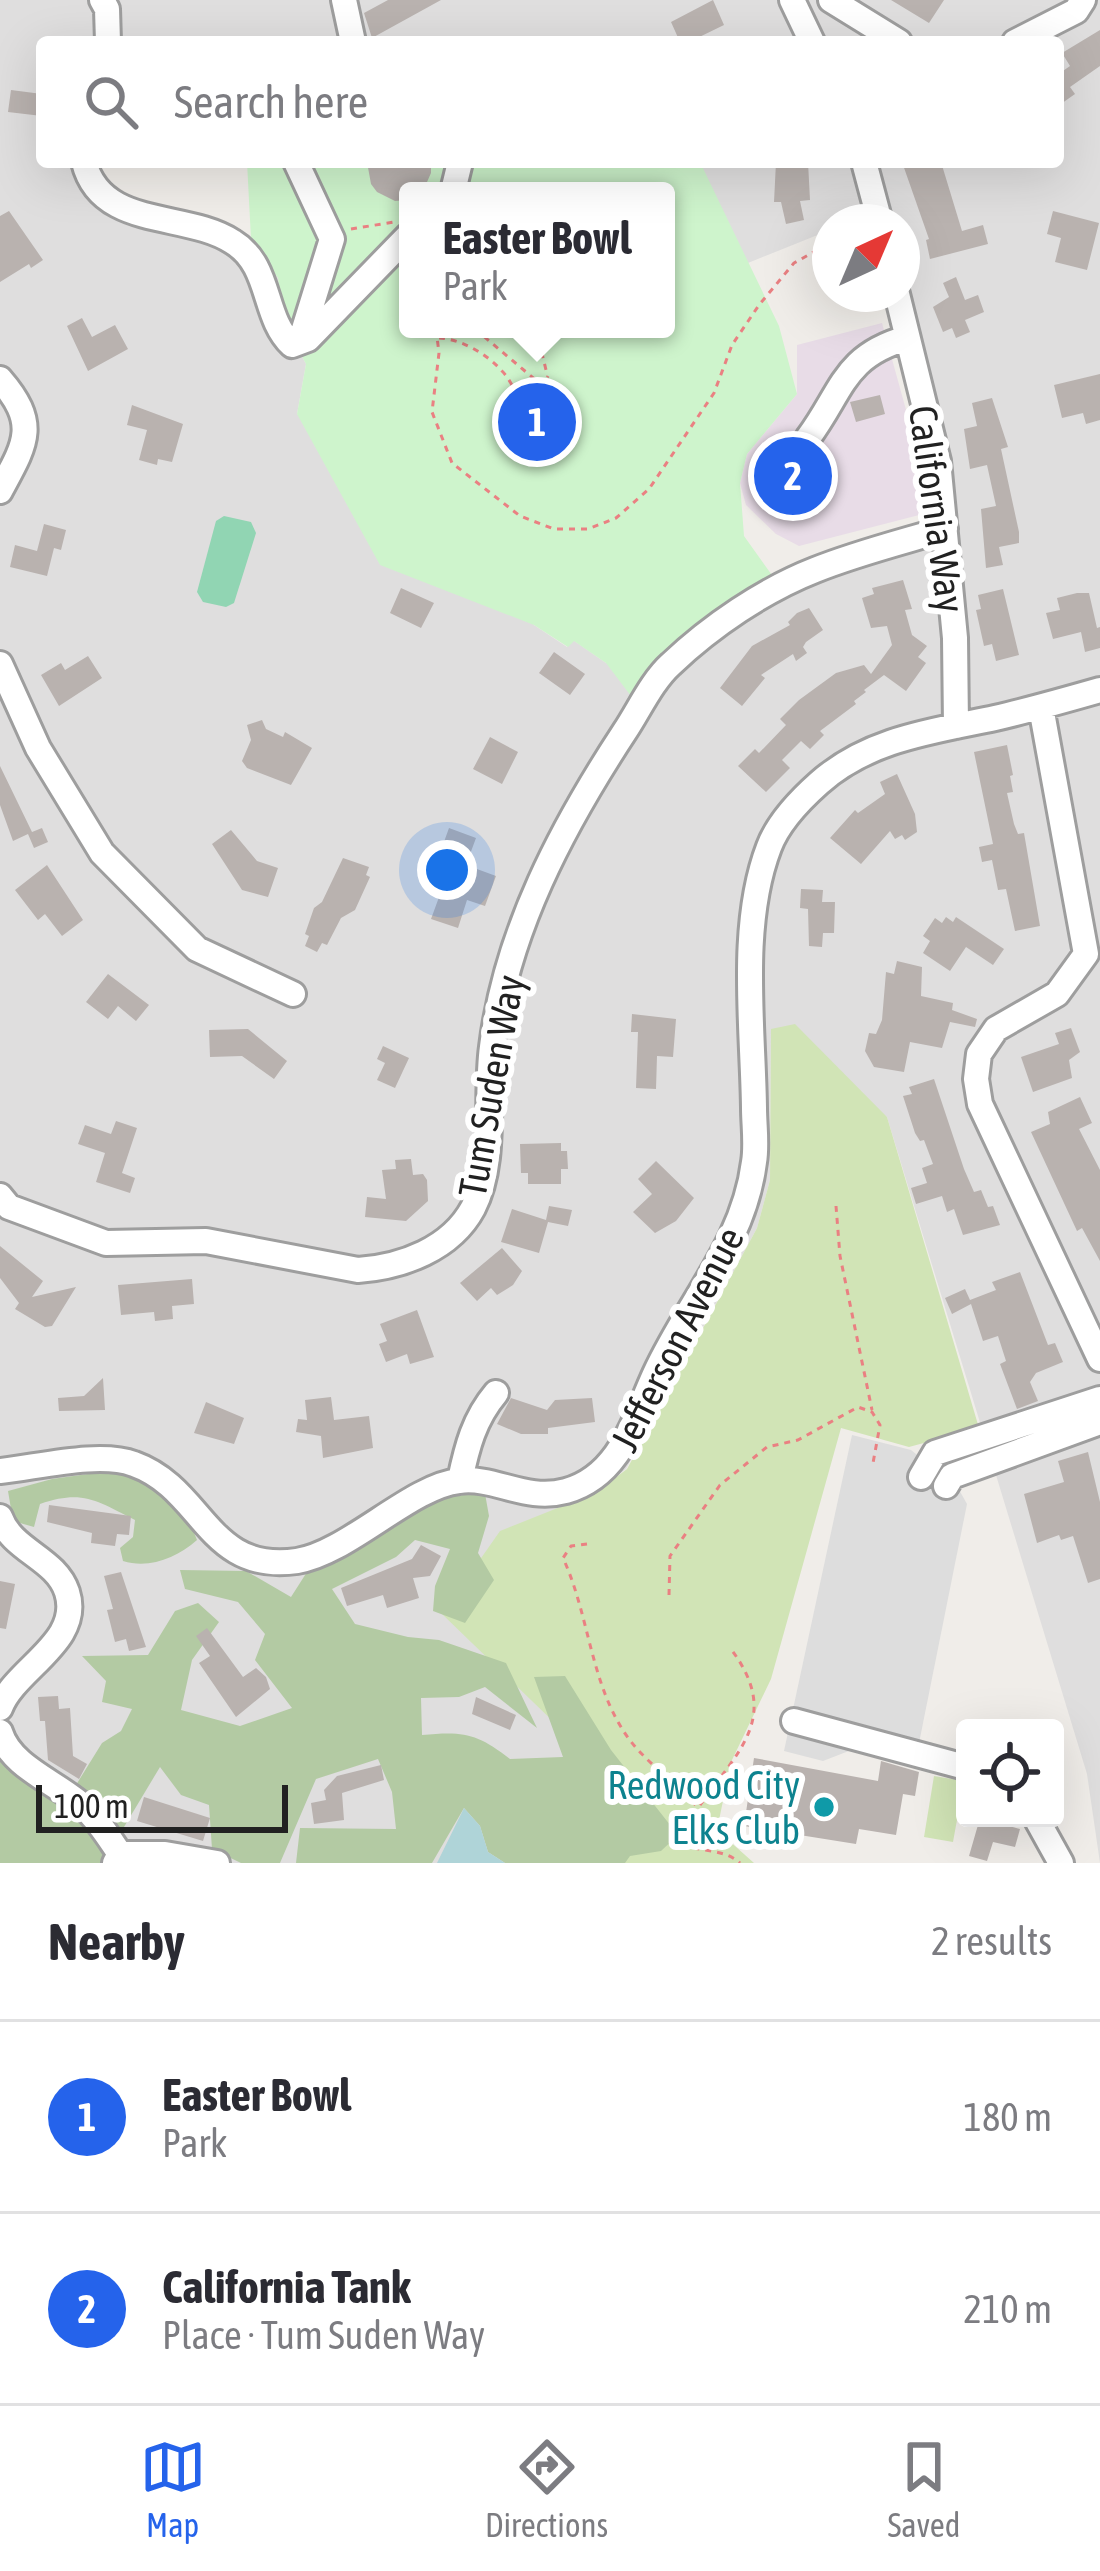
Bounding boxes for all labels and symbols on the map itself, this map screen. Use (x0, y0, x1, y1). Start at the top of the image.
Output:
north arrow (812, 204, 920, 312)
pin: 1 (498, 377, 576, 467)
street label: California Way (901, 403, 973, 615)
pin: 2 (754, 431, 832, 521)
your location (417, 840, 477, 900)
street label: Tum Suden Way (450, 972, 532, 1200)
street label: Jefferson Avenue (602, 1220, 752, 1458)
place label: Redwood City Elks Club (607, 1763, 800, 1852)
scale bar (36, 1779, 288, 1832)
marker: Redwood City Elks Club (811, 1794, 837, 1820)

